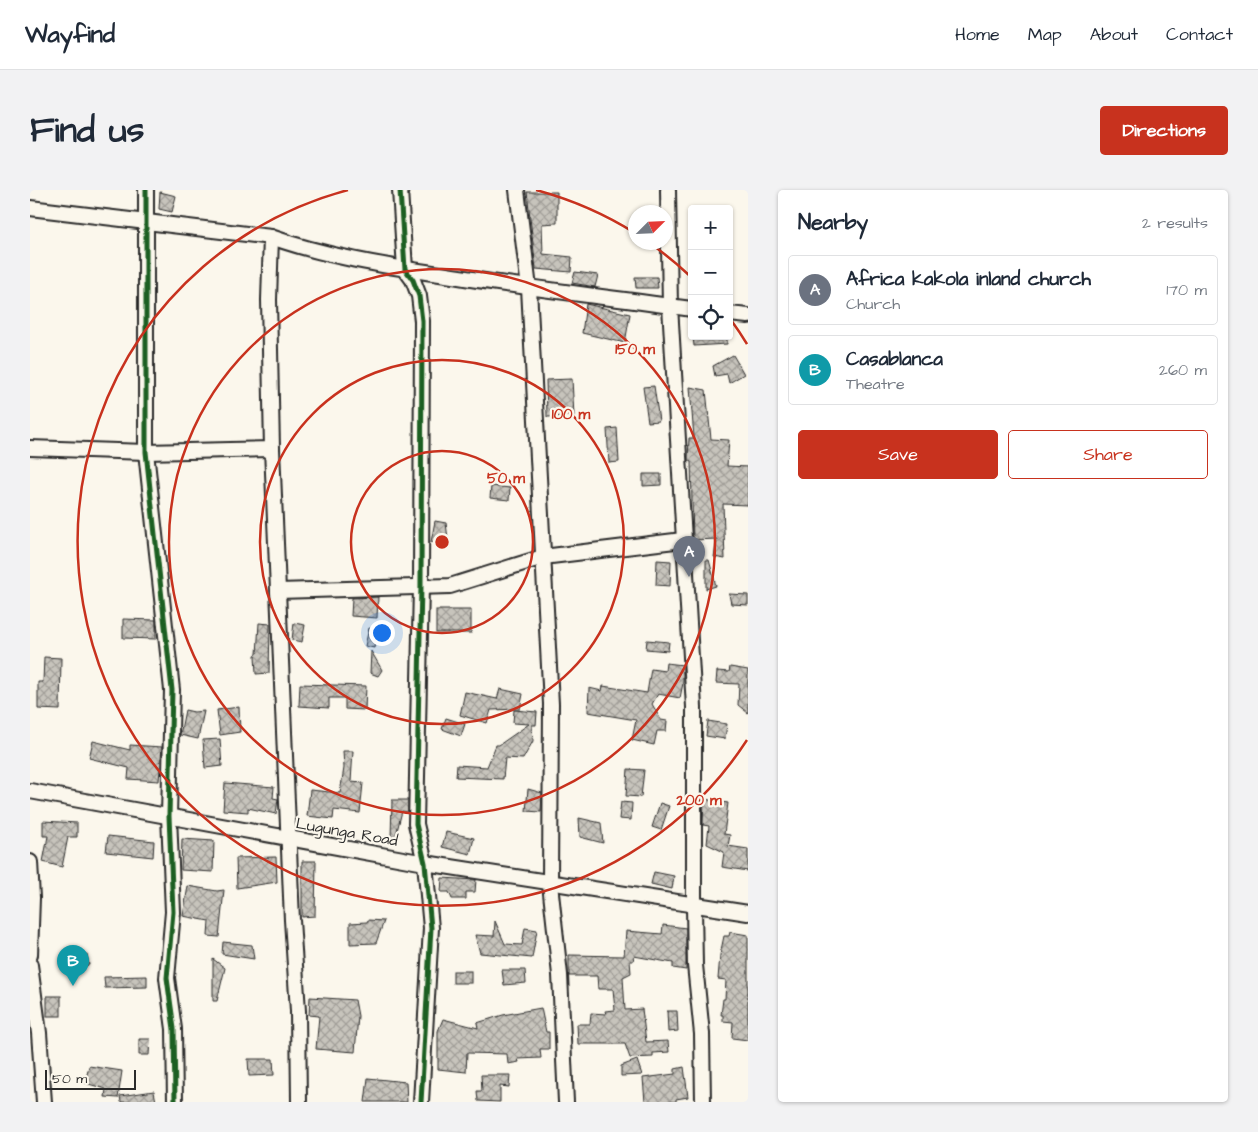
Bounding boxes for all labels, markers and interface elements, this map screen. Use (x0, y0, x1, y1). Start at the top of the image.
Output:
text: Wayfind (25, 18, 115, 52)
text: Home (955, 22, 1000, 47)
text: Map (1028, 22, 1062, 47)
text: About (1090, 22, 1138, 47)
text: Contact (1166, 22, 1233, 47)
text: Find us (30, 106, 144, 155)
button: Directions (1100, 106, 1228, 155)
north arrow (628, 205, 673, 250)
map controls (688, 205, 733, 340)
button: + (688, 205, 733, 250)
text: Nearby (798, 208, 868, 237)
text: 2 results (1142, 212, 1208, 234)
button: − (688, 250, 733, 295)
text: Africa kakola inland church (846, 266, 1091, 293)
text: A (810, 279, 820, 301)
text: 170 m (1166, 279, 1207, 301)
text: Church (846, 293, 900, 315)
button: locate (688, 295, 733, 340)
text: 150 m (615, 339, 655, 360)
text: Casablanca (846, 346, 943, 373)
text: B (809, 359, 821, 381)
text: 260 m (1159, 359, 1207, 381)
text: Theatre (846, 373, 905, 395)
text: 100 m (552, 404, 591, 425)
button: Save (798, 430, 998, 479)
button: Share (1008, 430, 1208, 479)
text: 50 m (487, 468, 525, 489)
centre of rings (433, 533, 451, 551)
pin: A (673, 536, 705, 577)
your location (369, 620, 395, 646)
text: 200 m (675, 790, 722, 811)
street label: Lugunga Road (294, 812, 400, 853)
pin: B (57, 945, 89, 986)
scale bar (45, 1067, 136, 1090)
text: 50 m (52, 1069, 87, 1089)

